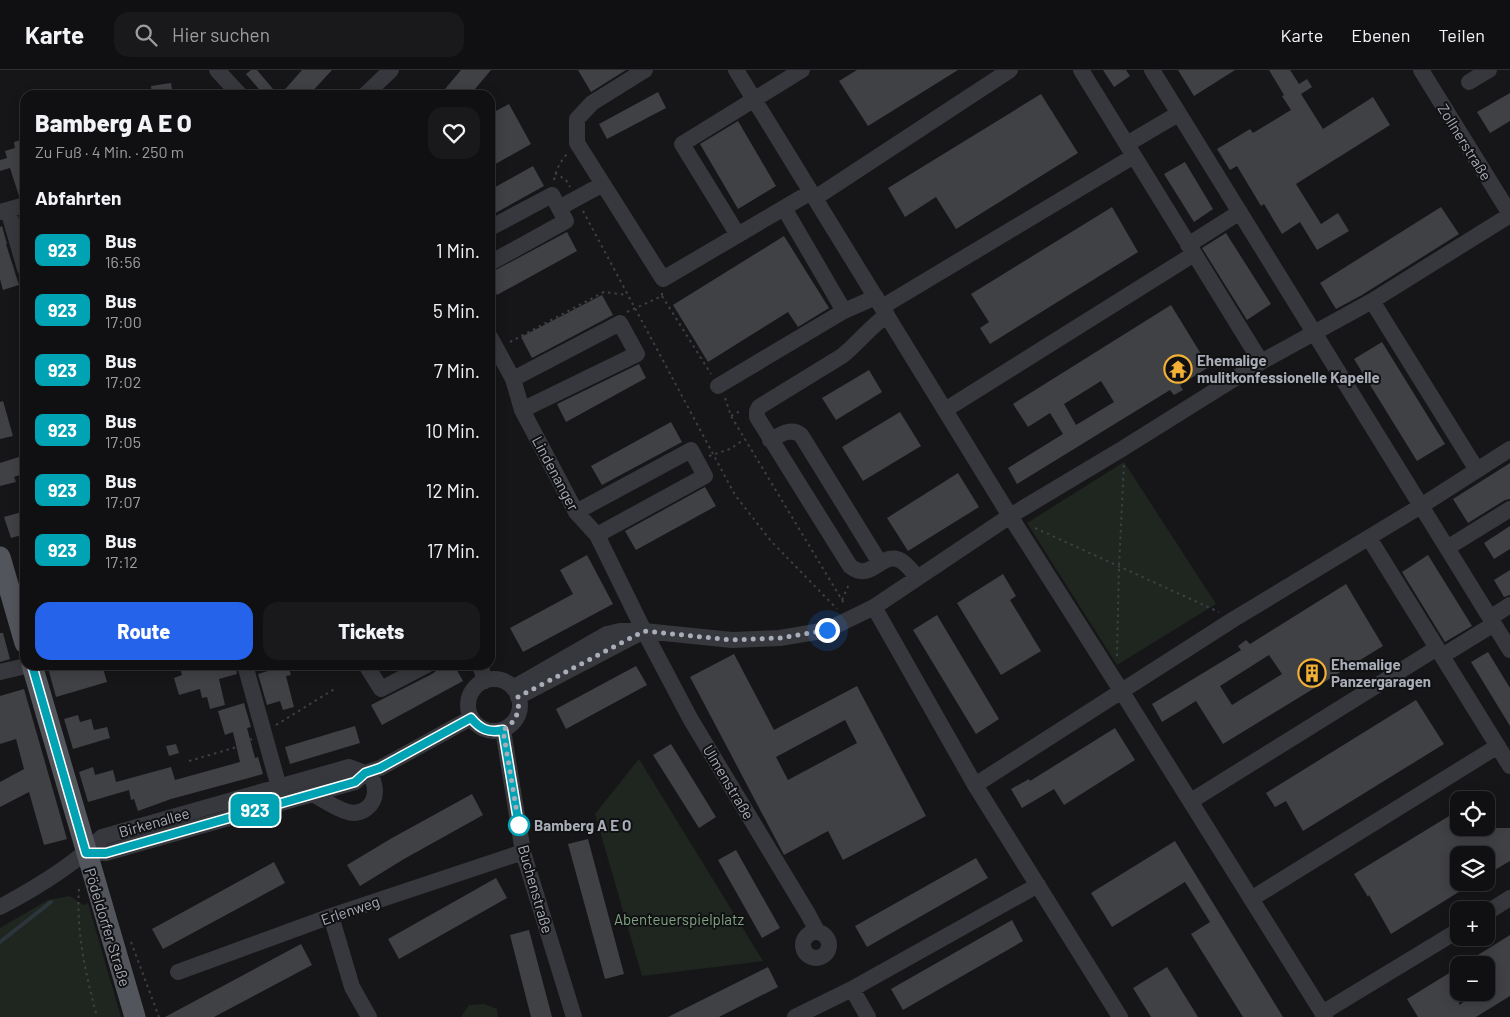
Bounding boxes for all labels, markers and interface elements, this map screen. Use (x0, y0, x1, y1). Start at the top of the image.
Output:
search box (114, 12, 464, 57)
text: Karte (25, 20, 84, 49)
icon: search (132, 21, 160, 49)
text: Hier suchen (172, 23, 270, 46)
text: Karte (1280, 24, 1323, 46)
text: Ebenen (1351, 24, 1410, 46)
text: Teilen (1438, 24, 1485, 46)
street label: Zollnerstraße (1434, 100, 1496, 184)
button: heart (428, 107, 480, 159)
text: Bamberg A E O (35, 108, 192, 137)
text: Zu Fuß · 4 Min. · 250 m (35, 142, 184, 161)
text: Abfahrten (35, 186, 121, 209)
text: Bus (105, 229, 137, 252)
text: 923 (48, 239, 77, 261)
text: 1 Min. (436, 239, 480, 262)
text: 16:56 (105, 252, 141, 271)
text: Bus (105, 289, 137, 312)
text: 923 (48, 299, 77, 321)
text: 5 Min. (433, 299, 480, 322)
text: 17:00 (105, 312, 142, 331)
text: Bus (105, 349, 137, 372)
place label: Ehemalige mulitkonfessionelle Kapelle (1197, 351, 1380, 386)
temple icon: Ehemalige mulitkonfessionelle Kapelle (1163, 354, 1193, 384)
text: 923 (48, 359, 77, 381)
text: 7 Min. (434, 359, 480, 382)
text: 17:02 (105, 372, 141, 391)
text: Bus (105, 409, 137, 432)
text: 923 (48, 419, 77, 441)
text: 10 Min. (425, 419, 480, 442)
text: 17:05 (105, 432, 141, 451)
street label: Lindenanger (529, 433, 583, 514)
text: Bus (105, 469, 137, 492)
text: 923 (48, 479, 77, 501)
text: 12 Min. (426, 479, 480, 502)
text: 17:07 (105, 492, 140, 511)
text: Bus (105, 529, 137, 552)
text: 923 (48, 539, 77, 561)
text: 17 Min. (427, 539, 480, 562)
text: 17:12 (105, 552, 138, 571)
button: Route (35, 602, 253, 660)
button: Tickets (263, 602, 480, 660)
your location (815, 618, 840, 643)
place label: Ehemalige Panzergaragen (1331, 655, 1431, 690)
building icon: Ehemalige Panzergaragen (1297, 658, 1327, 688)
street label: Ulmenstraße (700, 742, 758, 822)
map controls (1450, 791, 1495, 1001)
button: locate (1450, 791, 1495, 836)
line badge: 923 (226, 794, 284, 826)
text: 923 (240, 799, 270, 821)
street label: Birkenallee (117, 803, 191, 841)
marker: Bamberg A E O (508, 814, 530, 836)
place label: Bamberg A E O (534, 816, 631, 834)
street label: Buchenstraße (515, 843, 557, 935)
button: layers (1450, 846, 1495, 891)
street label: Pödeldorfer Straße (81, 866, 135, 988)
street label: Erlenweg (318, 892, 382, 928)
button: + (1450, 901, 1495, 946)
park label: Abenteuerspielplatz (614, 910, 744, 928)
button: − (1450, 956, 1495, 1001)

